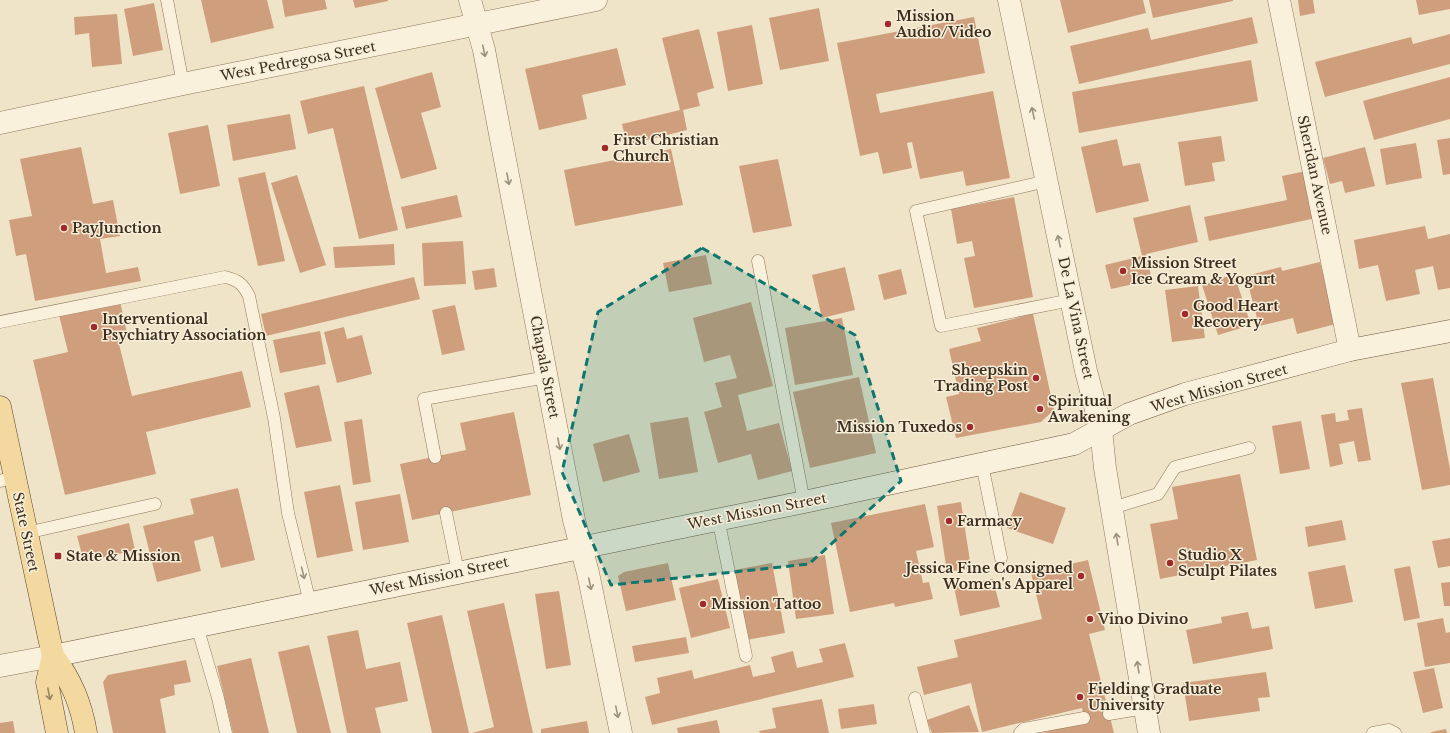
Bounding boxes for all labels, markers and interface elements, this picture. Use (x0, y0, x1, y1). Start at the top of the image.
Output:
place label: Mission Audio/Video (895, 7, 992, 41)
marker: Mission Audio/Video (883, 19, 893, 29)
street label: West Pedregosa Street (218, 37, 378, 85)
one-way arrow (480, 44, 488, 57)
one-way arrow (1028, 107, 1036, 120)
street label: Sheridan Avenue (1294, 114, 1336, 236)
place label: First Christian Church (613, 131, 719, 165)
marker: First Christian Church (600, 143, 610, 153)
one-way arrow (505, 172, 513, 185)
place label: PayJunction (72, 219, 162, 237)
marker: PayJunction (59, 223, 69, 233)
one-way arrow (1055, 235, 1063, 248)
place label: Mission Street Ice Cream & Yogurt (1131, 254, 1276, 288)
street label: De La Vina Street (1054, 255, 1098, 382)
marker: Mission Street Ice Cream & Yogurt (1118, 266, 1128, 276)
place label: Good Heart Recovery (1193, 297, 1279, 331)
marker: Good Heart Recovery (1180, 309, 1190, 319)
place label: Interventional Psychiatry Association (102, 310, 267, 344)
street label: Chapala Street (526, 314, 564, 421)
marker: Interventional Psychiatry Association (89, 322, 99, 332)
street label: West Mission Street (1148, 360, 1290, 416)
place label: Sheepskin Trading Post (934, 361, 1029, 395)
marker: Sheepskin Trading Post (1031, 373, 1041, 383)
place label: Spiritual Awakening (1047, 392, 1130, 426)
marker: Spiritual Awakening (1035, 404, 1045, 414)
place label: Mission Tuxedos (837, 418, 962, 436)
marker: Mission Tuxedos (965, 422, 975, 432)
one-way arrow (556, 437, 564, 450)
street label: West Mission Street (685, 489, 829, 534)
street label: State Street (9, 490, 43, 574)
place label: Farmacy (957, 512, 1023, 530)
marker: Farmacy (944, 516, 954, 526)
one-way arrow (1113, 533, 1121, 546)
place label: Studio X Sculpt Pilates (1178, 546, 1278, 580)
place label: State & Mission (66, 547, 181, 565)
marker: State & Mission (53, 551, 63, 561)
street label: West Mission Street (367, 552, 511, 600)
marker: Studio X Sculpt Pilates (1165, 558, 1175, 568)
place label: Jessica Fine Consigned Women's Apparel (903, 559, 1073, 593)
one-way arrow (299, 567, 307, 580)
marker: Jessica Fine Consigned Women's Apparel (1076, 571, 1086, 581)
one-way arrow (587, 578, 595, 591)
place label: Mission Tattoo (711, 595, 821, 613)
marker: Mission Tattoo (698, 599, 708, 609)
place label: Vino Divino (1097, 610, 1188, 628)
marker: Vino Divino (1085, 614, 1095, 624)
one-way arrow (1134, 661, 1142, 674)
place label: Fielding Graduate University (1088, 680, 1221, 714)
one-way arrow (46, 687, 54, 700)
marker: Fielding Graduate University (1075, 692, 1085, 702)
one-way arrow (613, 705, 621, 718)

